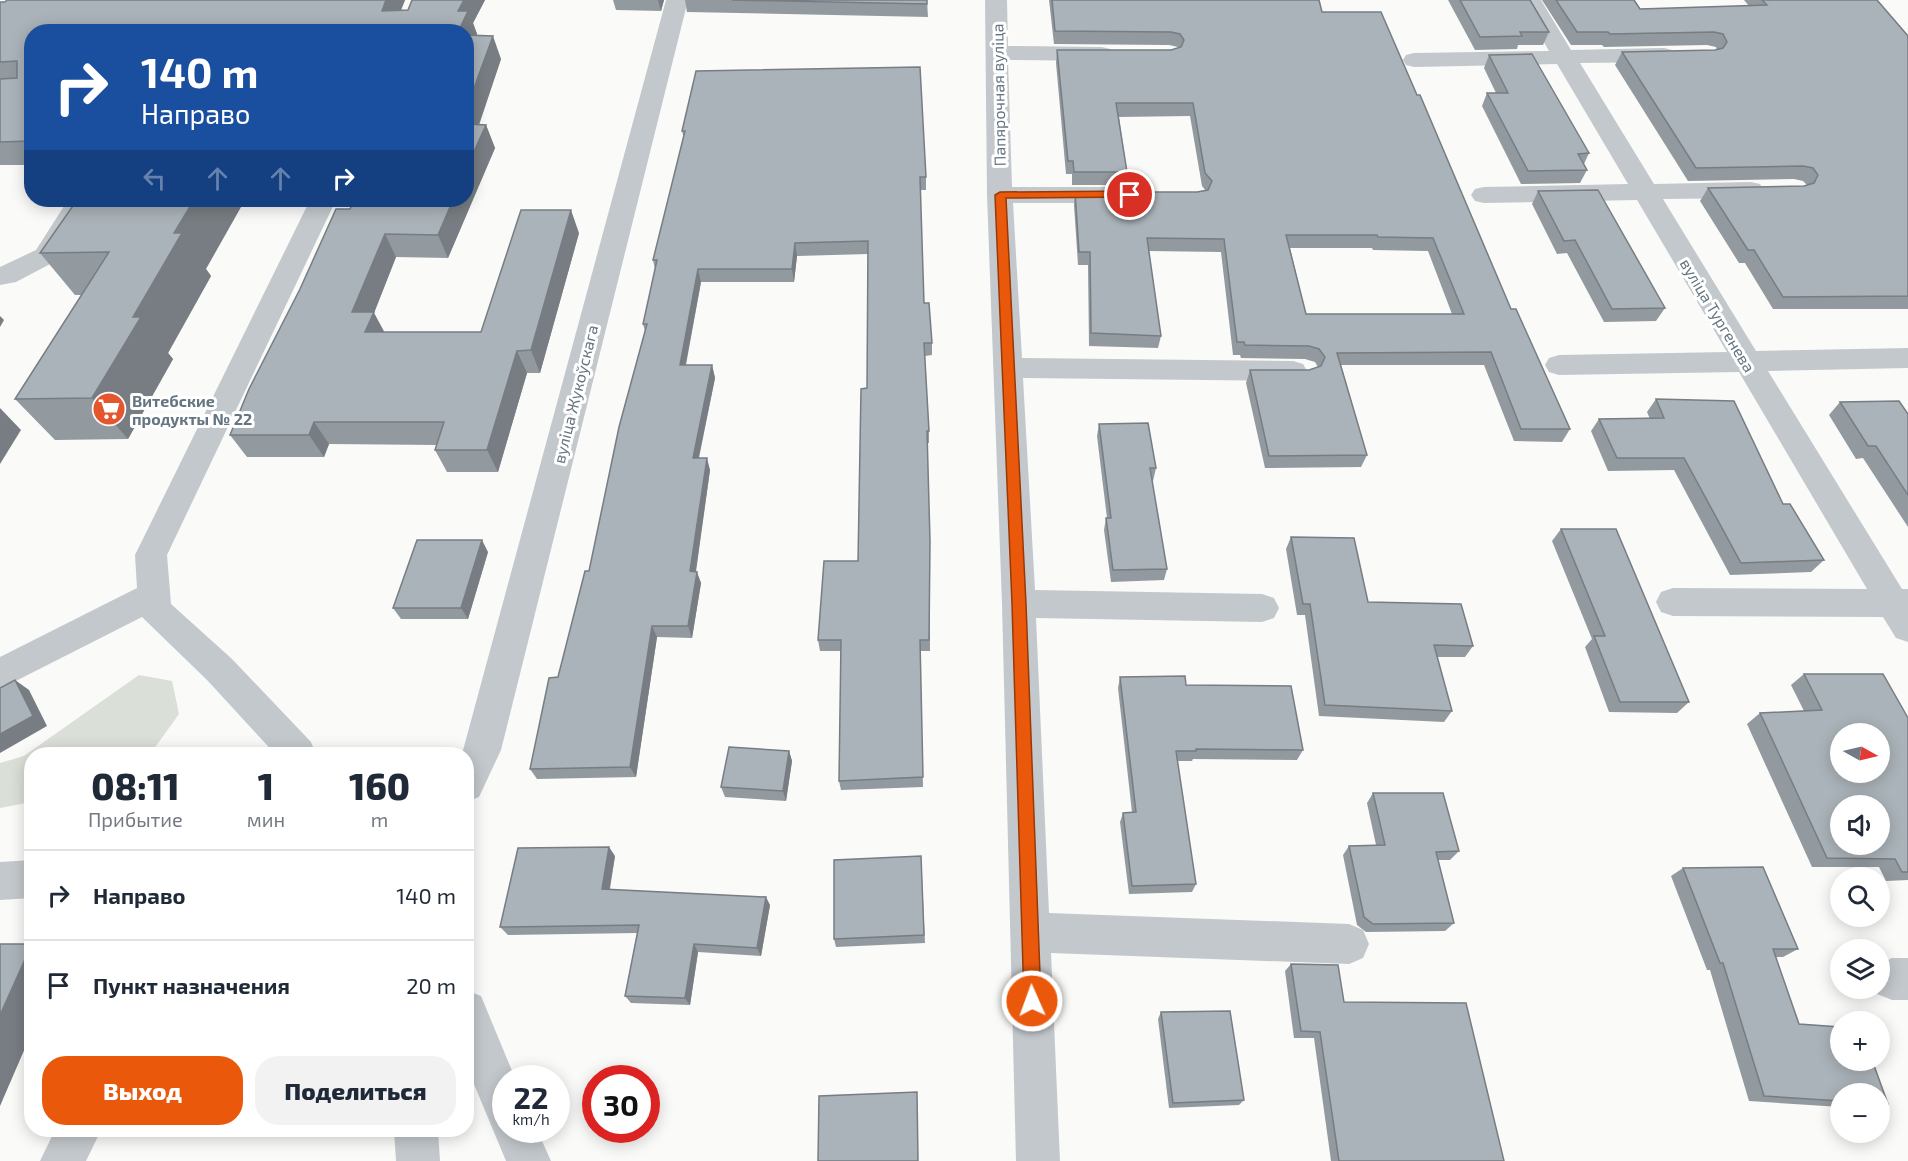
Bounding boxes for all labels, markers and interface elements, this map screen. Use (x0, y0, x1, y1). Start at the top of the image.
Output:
street label: Папярочная вуліца (987, 23, 1010, 167)
text: 140 m (141, 46, 258, 96)
icon: right (42, 48, 120, 126)
text: Направо (141, 97, 250, 129)
icon: left (138, 162, 171, 195)
icon: ahead (201, 162, 234, 195)
icon: ahead (264, 162, 297, 195)
icon: right (327, 162, 360, 195)
pin (1104, 169, 1155, 220)
icon: arrive (1113, 178, 1146, 211)
street label: вуліца Тургенева (1676, 255, 1759, 376)
street label: вуліца Жукоўскага (549, 323, 602, 465)
supermarket icon: Витебские продукты № 22 (91, 391, 127, 427)
place label: Витебские продукты № 22 (132, 391, 252, 428)
north arrow (1830, 723, 1890, 783)
map controls (1830, 723, 1890, 1143)
text: 08:11 (91, 764, 179, 807)
text: 1 (258, 764, 274, 807)
text: 160 (349, 764, 410, 807)
button: sound (1830, 795, 1890, 855)
text: Прибытие (88, 807, 183, 831)
text: мин (247, 807, 285, 831)
text: m (371, 807, 388, 831)
button: search (1830, 867, 1890, 927)
icon: right (42, 879, 75, 912)
text: Направо (93, 882, 186, 908)
text: 140 m (396, 882, 456, 908)
button: layers (1830, 939, 1890, 999)
icon: arrive (42, 969, 75, 1002)
position arrow (1000, 969, 1064, 1033)
text: Пункт назначения (93, 972, 290, 998)
text: 20 m (406, 972, 456, 998)
button: + (1830, 1011, 1890, 1071)
button: Выход (42, 1056, 243, 1125)
button: Поделиться (255, 1056, 456, 1125)
speed limit sign: 30 (582, 1065, 660, 1143)
text: 22 (514, 1079, 548, 1115)
button: − (1830, 1083, 1890, 1143)
text: km/h (512, 1110, 550, 1128)

